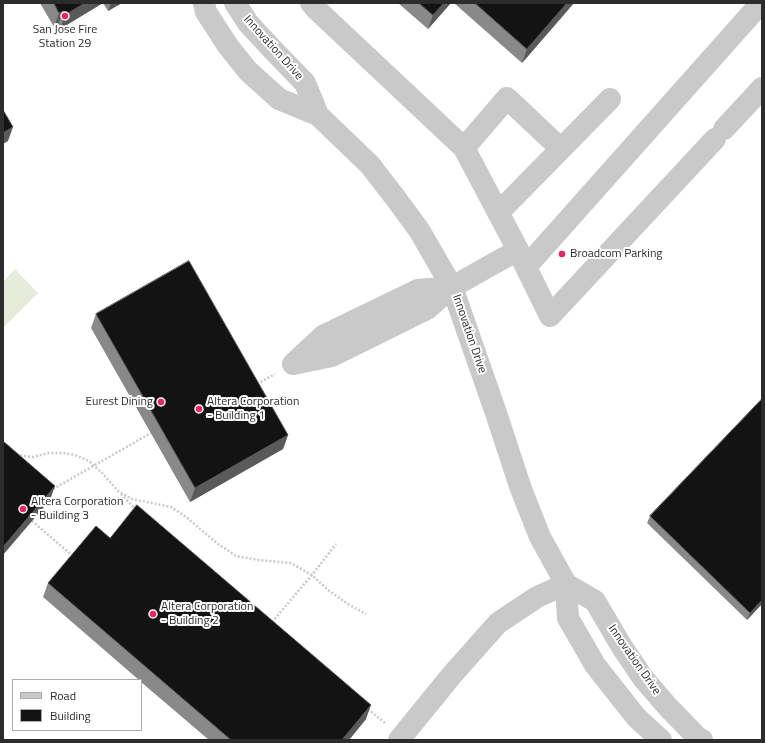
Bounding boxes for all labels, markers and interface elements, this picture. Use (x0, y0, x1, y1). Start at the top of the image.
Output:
marker: San Jose Fire Station 29 (60, 11, 70, 21)
street label: Innovation Drive (240, 13, 306, 83)
place label: San Jose Fire Station 29 (33, 23, 97, 51)
place label: Broadcom Parking (570, 247, 662, 261)
marker: Broadcom Parking (557, 249, 567, 259)
street label: Innovation Drive (449, 293, 489, 375)
place label: Eurest Dining (86, 395, 153, 409)
place label: Altera Corporation - Building 1 (207, 395, 299, 423)
marker: Eurest Dining (156, 397, 166, 407)
marker: Altera Corporation - Building 1 (194, 404, 204, 414)
place label: Altera Corporation - Building 3 (31, 495, 123, 523)
marker: Altera Corporation - Building 3 (18, 504, 28, 514)
place label: Altera Corporation - Building 2 (161, 600, 253, 628)
marker: Altera Corporation - Building 2 (148, 609, 158, 619)
street label: Innovation Drive (605, 622, 663, 698)
legend (12, 679, 142, 731)
text: Road (50, 686, 76, 705)
text: Building (50, 706, 91, 725)

